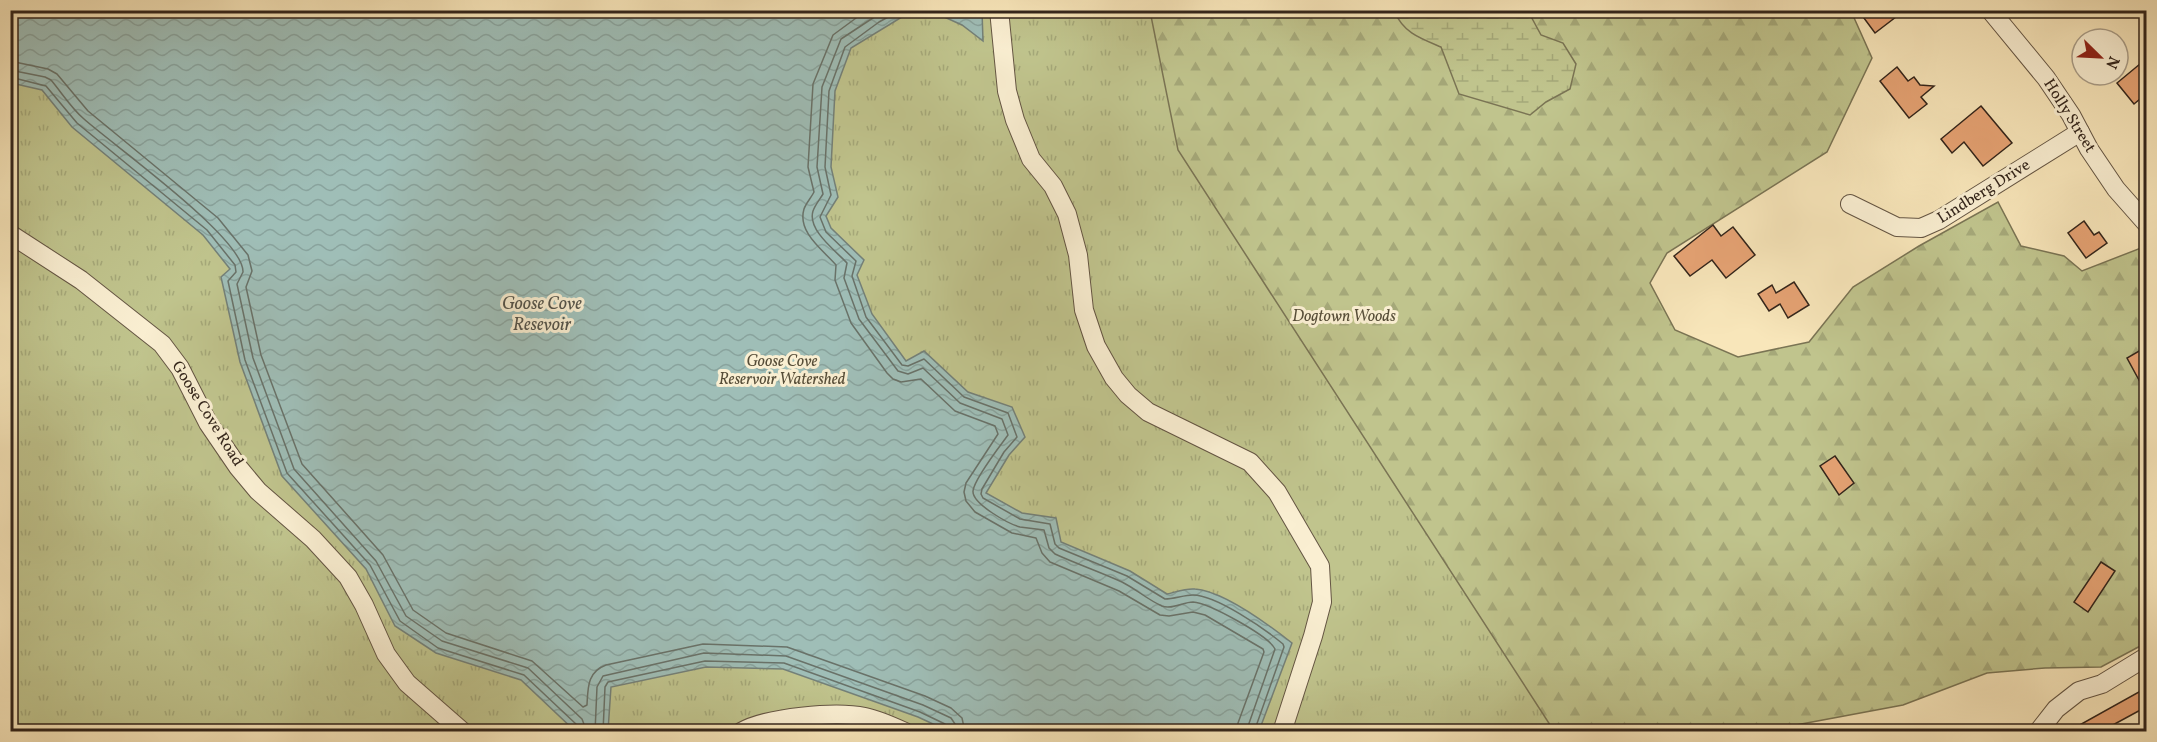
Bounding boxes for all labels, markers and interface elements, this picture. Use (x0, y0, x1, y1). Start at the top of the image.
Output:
north arrow (2070, 27, 2130, 87)
text: N (2099, 53, 2124, 72)
street label: Holly Street (2038, 75, 2101, 157)
street label: Lindberg Drive (1933, 155, 2035, 229)
water label: Goose Cove Resevoir (502, 292, 582, 338)
park label: Dogtown Woods (1292, 306, 1396, 328)
park label: Goose Cove Reservoir Watershed (719, 351, 846, 391)
street label: Goose Cove Road (166, 357, 248, 471)

